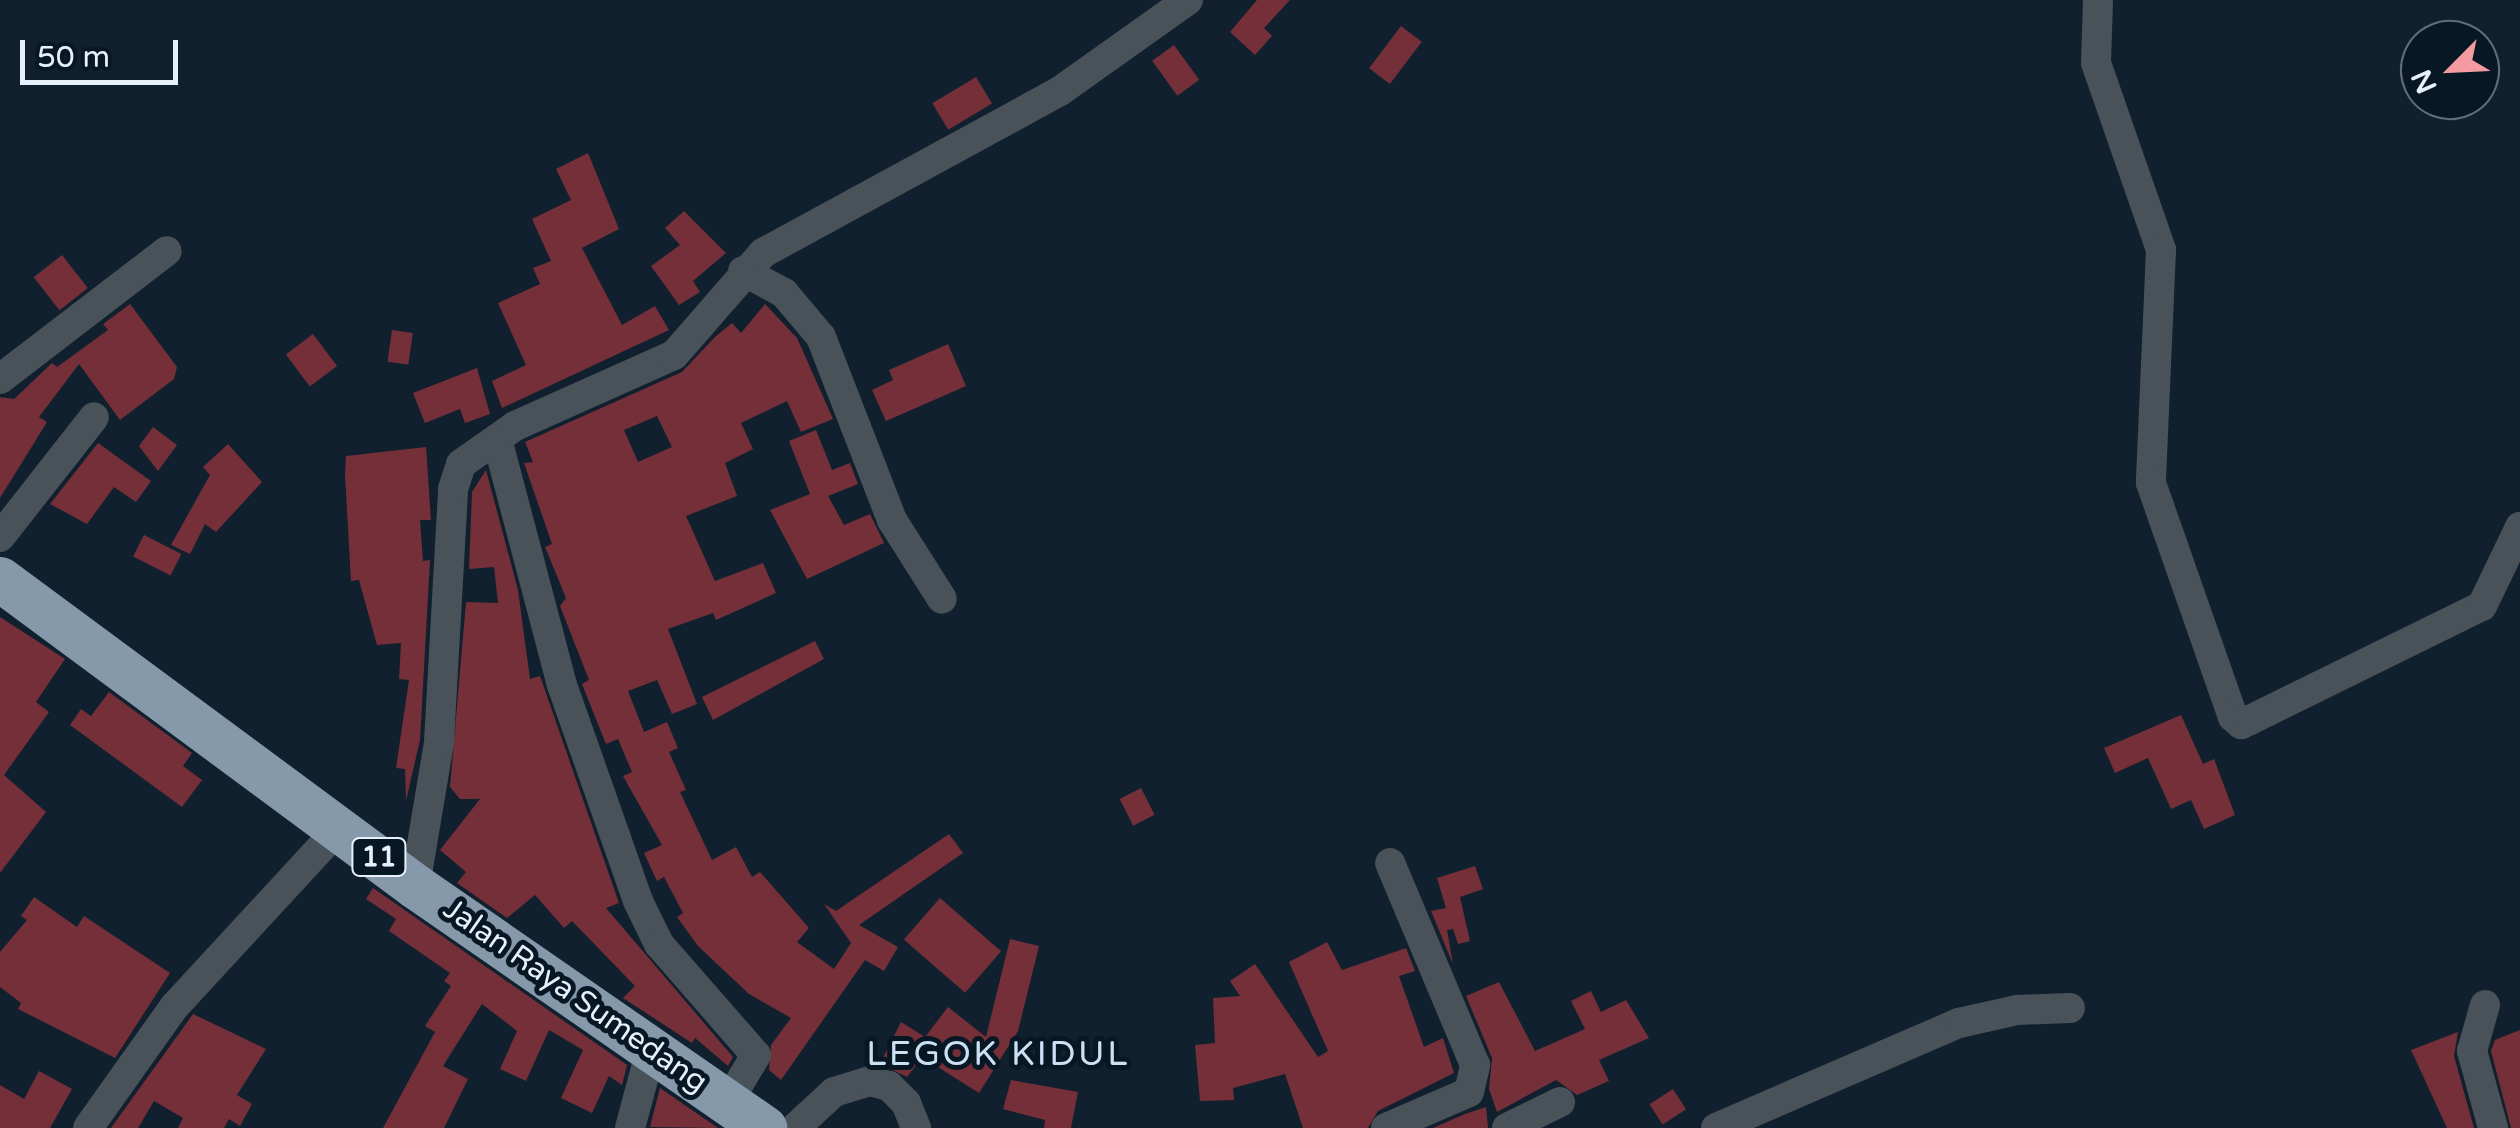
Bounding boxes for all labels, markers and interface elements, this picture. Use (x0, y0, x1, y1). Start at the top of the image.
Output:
scale bar (25, 20, 182, 82)
north arrow (2400, 20, 2500, 120)
text: 50 m (37, 39, 110, 76)
text: N (2404, 64, 2445, 99)
road number: 11 (349, 834, 409, 880)
street label: Jalan Raya Sumedang (436, 891, 714, 1101)
district label: LEGOK KIDUL (866, 1033, 1130, 1075)

